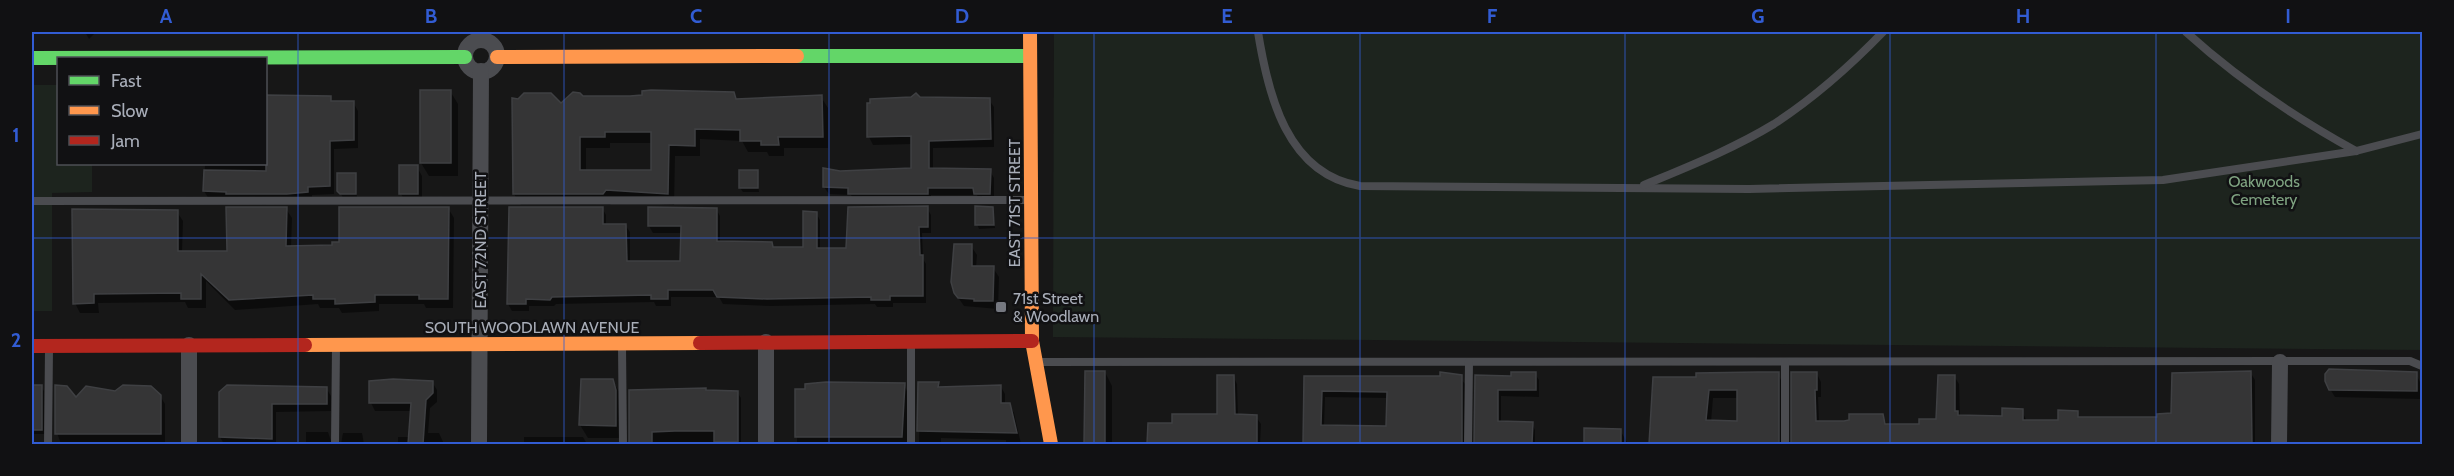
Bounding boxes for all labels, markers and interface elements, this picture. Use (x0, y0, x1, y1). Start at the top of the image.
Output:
text: A (160, 4, 173, 28)
text: B (425, 4, 437, 28)
text: C (690, 4, 702, 28)
text: D (955, 4, 969, 28)
text: E (1221, 4, 1233, 28)
text: F (1487, 4, 1498, 28)
text: G (1751, 4, 1765, 28)
text: H (2016, 4, 2030, 28)
text: I (2285, 4, 2291, 28)
legend (57, 57, 267, 165)
text: Fast (111, 70, 142, 92)
text: Slow (111, 100, 148, 122)
text: 1 (12, 123, 20, 147)
text: Jam (110, 130, 140, 152)
street label: EAST 71ST STREET (1005, 138, 1024, 267)
street label: EAST 72ND STREET (471, 171, 490, 308)
park label: Oakwoods Cemetery (2228, 172, 2300, 209)
place label: 71st Street & Woodlawn (1013, 289, 1099, 326)
marker: 71st Street & Woodlawn (994, 300, 1008, 314)
street label: SOUTH WOODLAWN AVENUE (425, 318, 639, 337)
text: 2 (11, 328, 21, 352)

